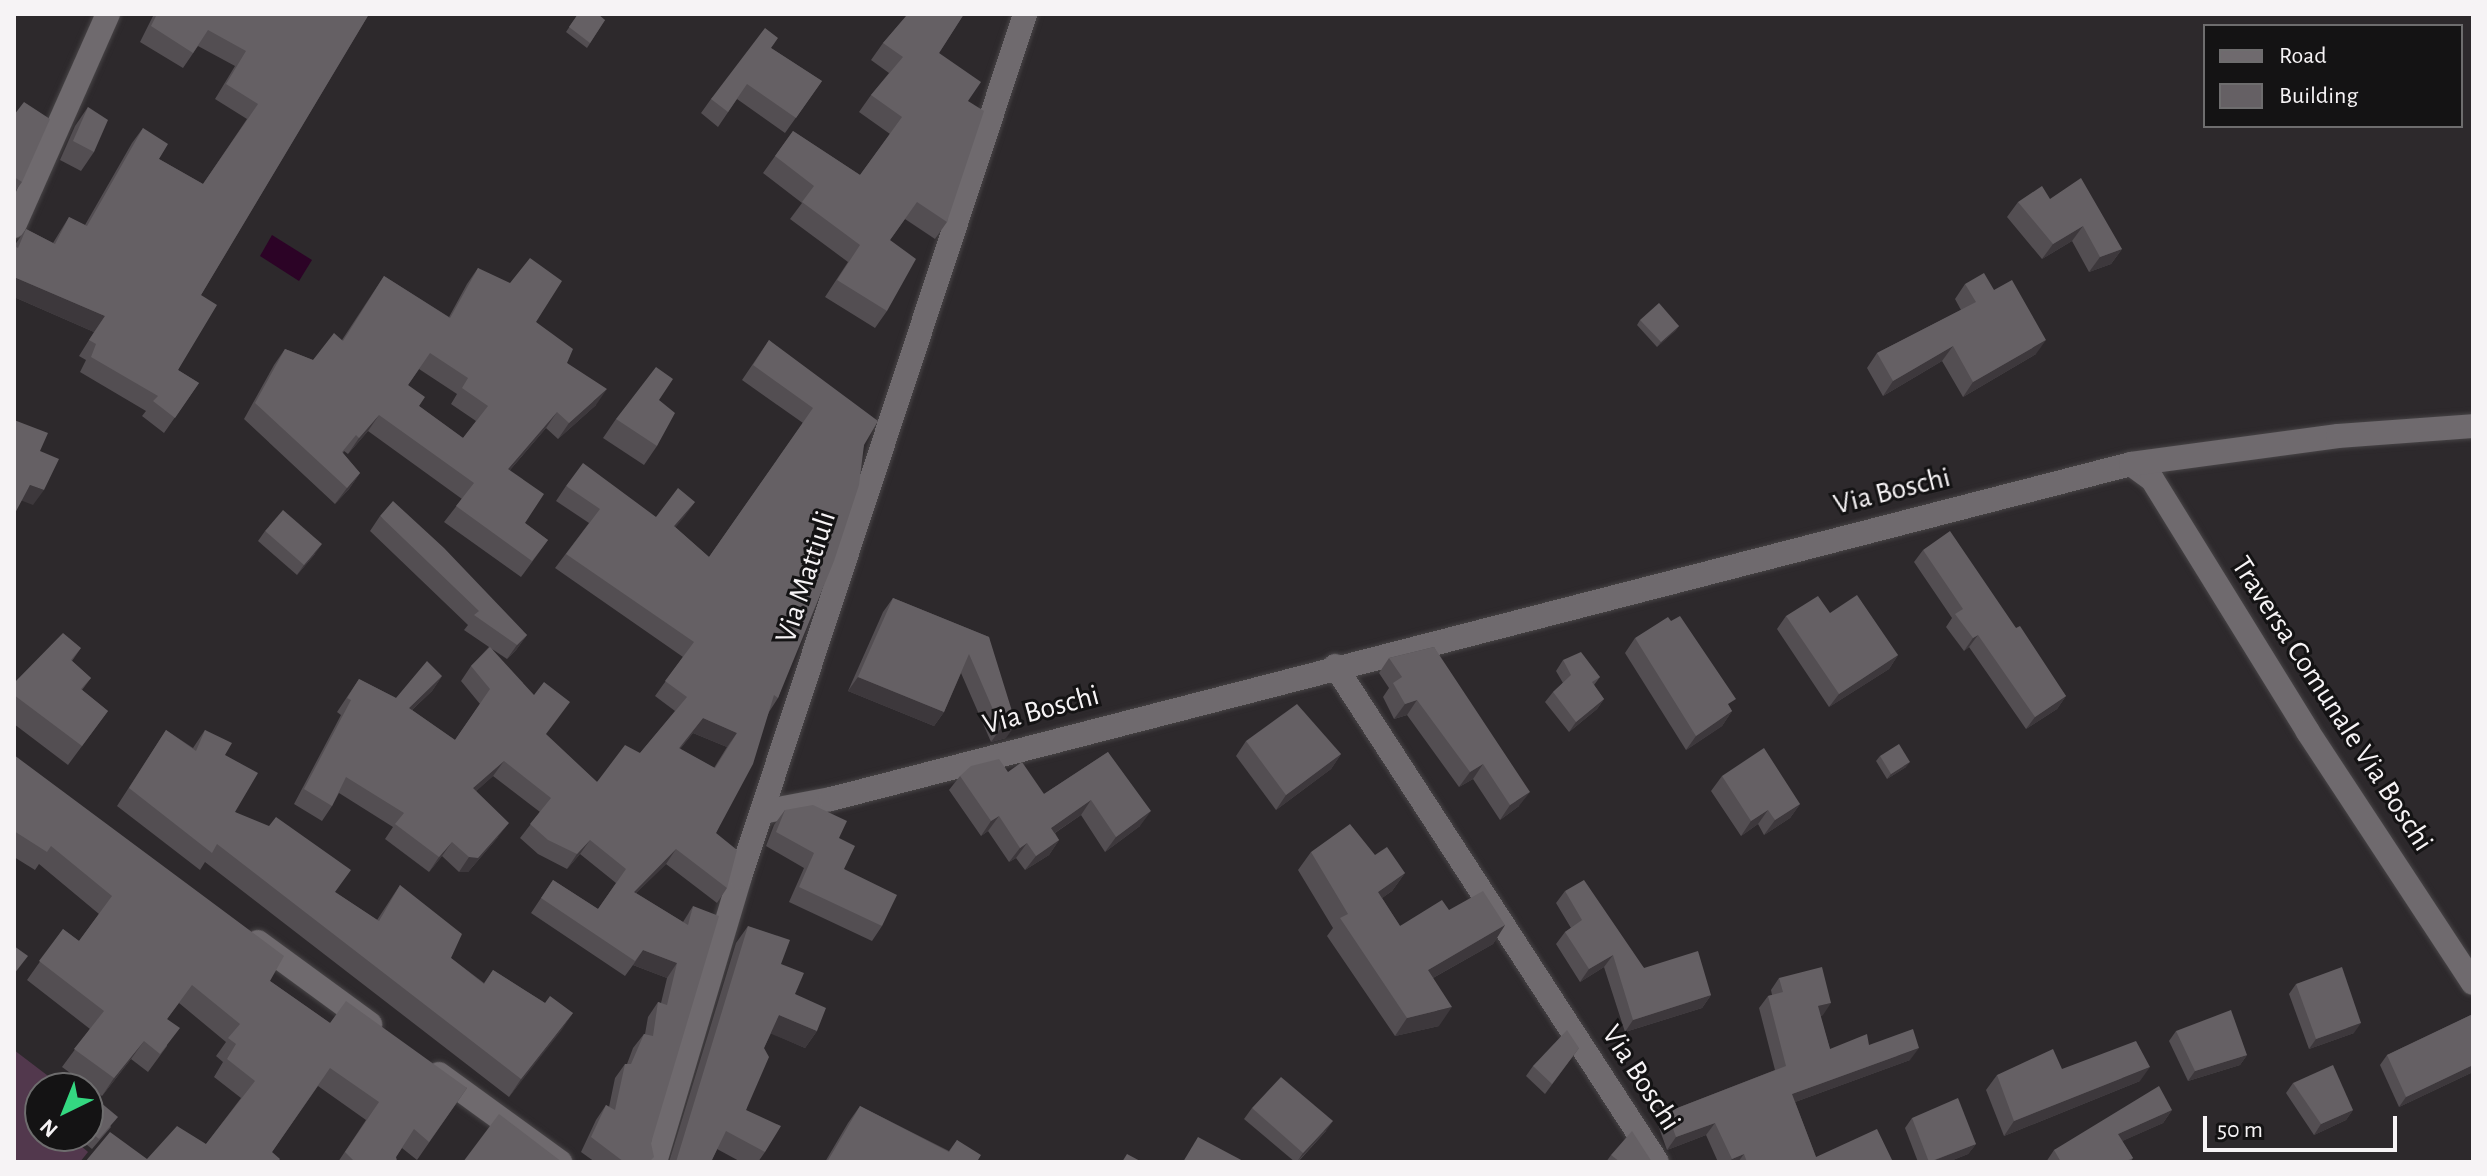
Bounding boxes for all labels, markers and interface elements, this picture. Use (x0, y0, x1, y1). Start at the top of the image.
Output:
legend (2203, 24, 2463, 128)
text: Road (2279, 44, 2327, 68)
text: Building (2279, 84, 2358, 108)
street label: Via Boschi (1830, 459, 1954, 523)
street label: Via Mattiuli (768, 506, 844, 648)
street label: Traversa Comunale Via Boschi (2223, 550, 2441, 858)
street label: Via Boschi (979, 677, 1103, 743)
street label: Via Boschi (1593, 1018, 1689, 1138)
north arrow (24, 1072, 104, 1152)
scale bar (2207, 1100, 2401, 1150)
text: N (36, 1115, 62, 1141)
text: 50 m (2217, 1118, 2263, 1142)

